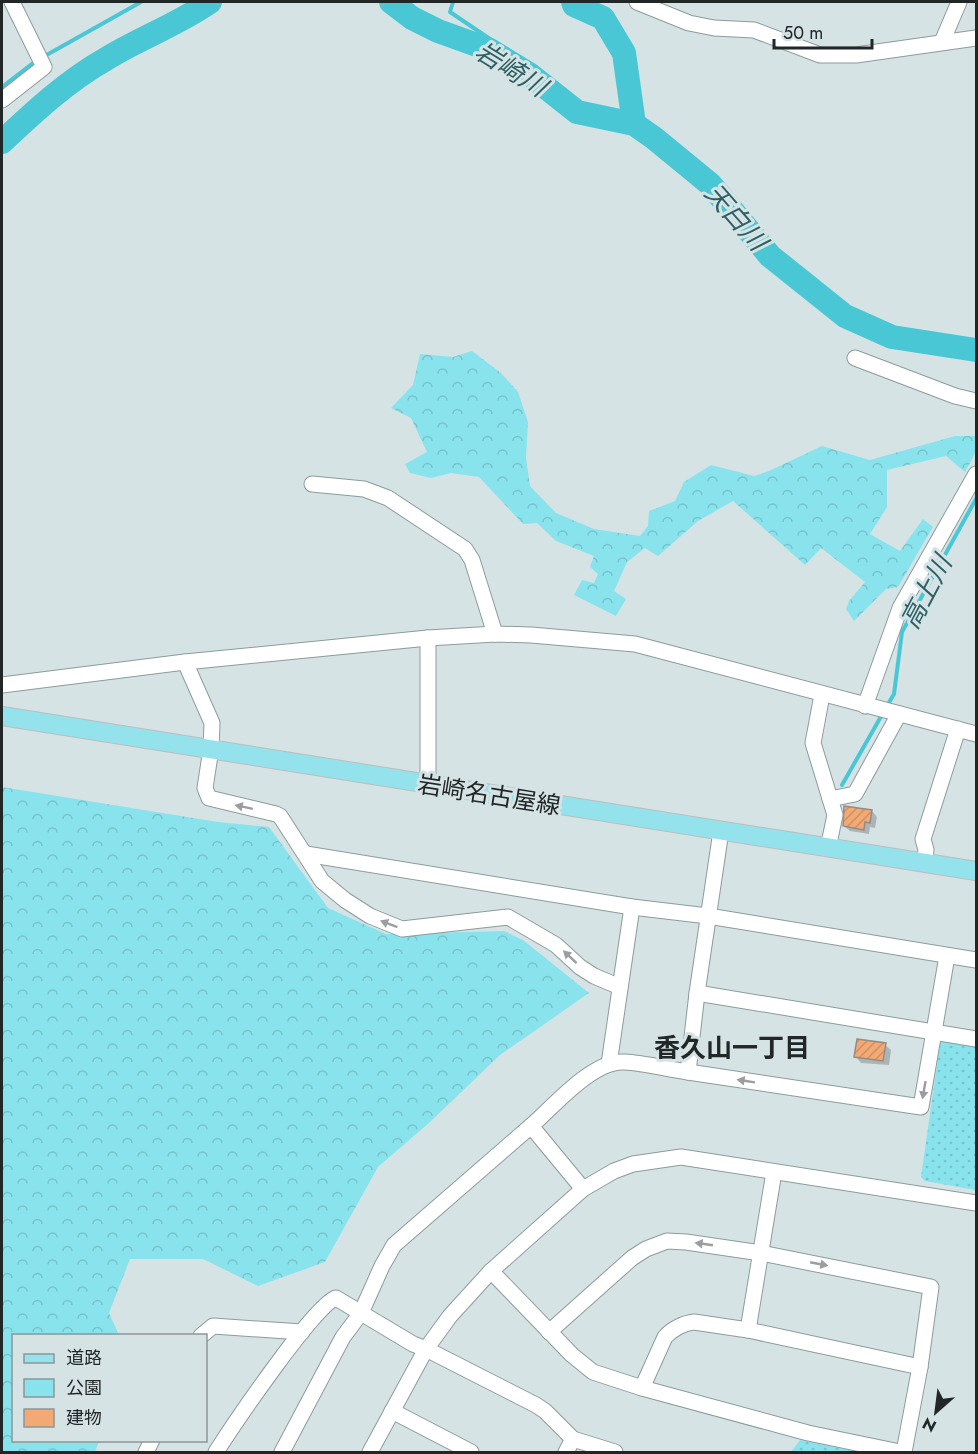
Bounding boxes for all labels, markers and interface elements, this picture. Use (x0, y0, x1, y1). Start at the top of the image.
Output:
scale bar (774, 12, 872, 50)
text: 50 m (783, 20, 823, 46)
water label: 岩崎川 (468, 32, 557, 107)
water label: 天白川 (696, 175, 778, 261)
water label: 高上川 (891, 546, 962, 635)
street label: 岩崎名古屋線 (415, 766, 563, 823)
one-way arrow (234, 802, 253, 811)
one-way arrow (379, 919, 397, 929)
one-way arrow (563, 951, 578, 964)
district label: 香久山一丁目 (654, 1029, 810, 1067)
one-way arrow (736, 1076, 755, 1085)
one-way arrow (919, 1081, 928, 1100)
one-way arrow (694, 1240, 713, 1249)
one-way arrow (809, 1260, 828, 1269)
legend (12, 1334, 207, 1442)
text: 道路 (66, 1345, 102, 1371)
text: 公園 (66, 1375, 102, 1401)
north arrow (906, 1382, 966, 1442)
text: 建物 (66, 1405, 102, 1431)
text: N (918, 1412, 940, 1438)

